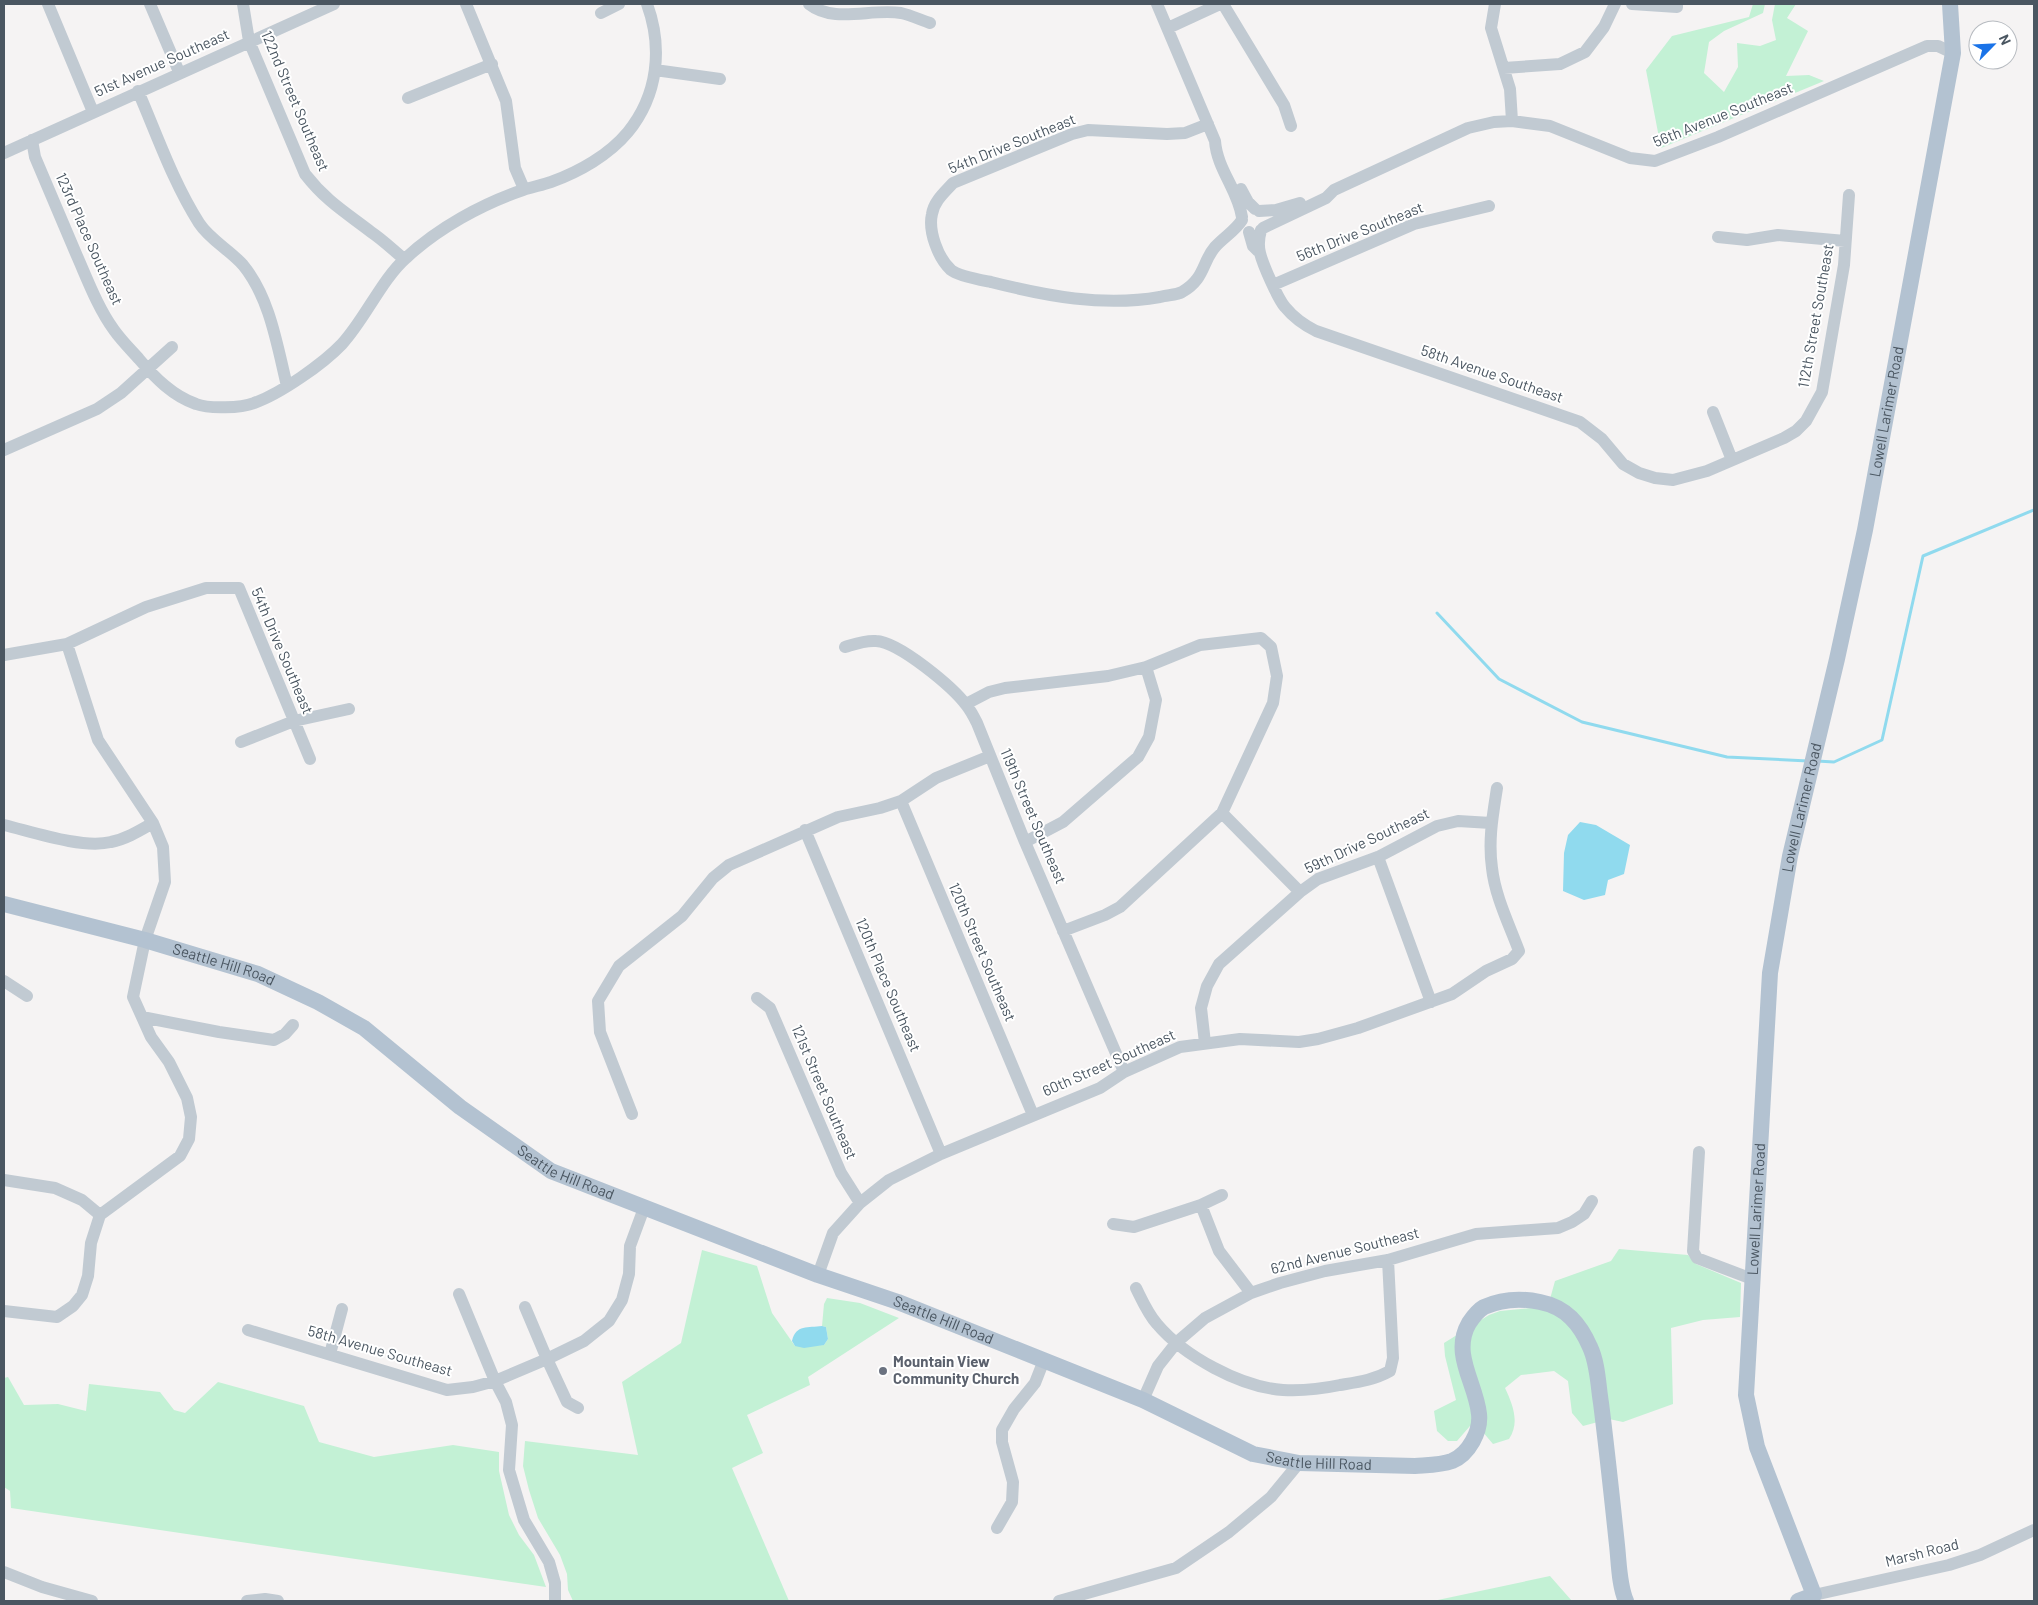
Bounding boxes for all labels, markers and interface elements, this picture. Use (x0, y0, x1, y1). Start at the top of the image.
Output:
north arrow (1968, 20, 2018, 70)
street label: 51st Avenue Southeast (91, 24, 232, 100)
street label: 122nd Street Southeast (258, 28, 334, 174)
text: N (1996, 32, 2015, 47)
street label: 56th Avenue Southeast (1650, 78, 1795, 150)
street label: 54th Drive Southeast (945, 109, 1078, 177)
street label: 123rd Place Southeast (53, 170, 127, 308)
street label: 56th Drive Southeast (1294, 197, 1426, 265)
street label: 112th Street Southeast (1793, 242, 1837, 389)
street label: 58th Avenue Southeast (1419, 340, 1566, 406)
street label: Lowell Larimer Road (1865, 345, 1907, 478)
street label: 54th Drive Southeast (248, 585, 318, 717)
street label: Lowell Larimer Road (1777, 741, 1825, 874)
street label: 119th Street Southeast (997, 745, 1071, 886)
street label: 59th Drive Southeast (1302, 803, 1432, 877)
street label: 120th Street Southeast (946, 880, 1020, 1024)
street label: 120th Place Southeast (853, 915, 925, 1054)
street label: Seattle Hill Road (171, 939, 278, 989)
street label: 121st Street Southeast (788, 1022, 861, 1162)
street label: 60th Street Southeast (1039, 1025, 1178, 1099)
street label: Seattle Hill Road (514, 1140, 617, 1203)
street label: Lowell Larimer Road (1743, 1142, 1768, 1276)
street label: 62nd Avenue Southeast (1269, 1223, 1421, 1277)
street label: Seattle Hill Road (891, 1291, 997, 1347)
street label: 58th Avenue Southeast (306, 1321, 455, 1379)
place label: Mountain View Community Church (893, 1352, 1019, 1387)
marker: Mountain View Community Church (877, 1365, 889, 1377)
street label: Seattle Hill Road (1264, 1447, 1372, 1473)
street label: Marsh Road (1883, 1534, 1960, 1570)

